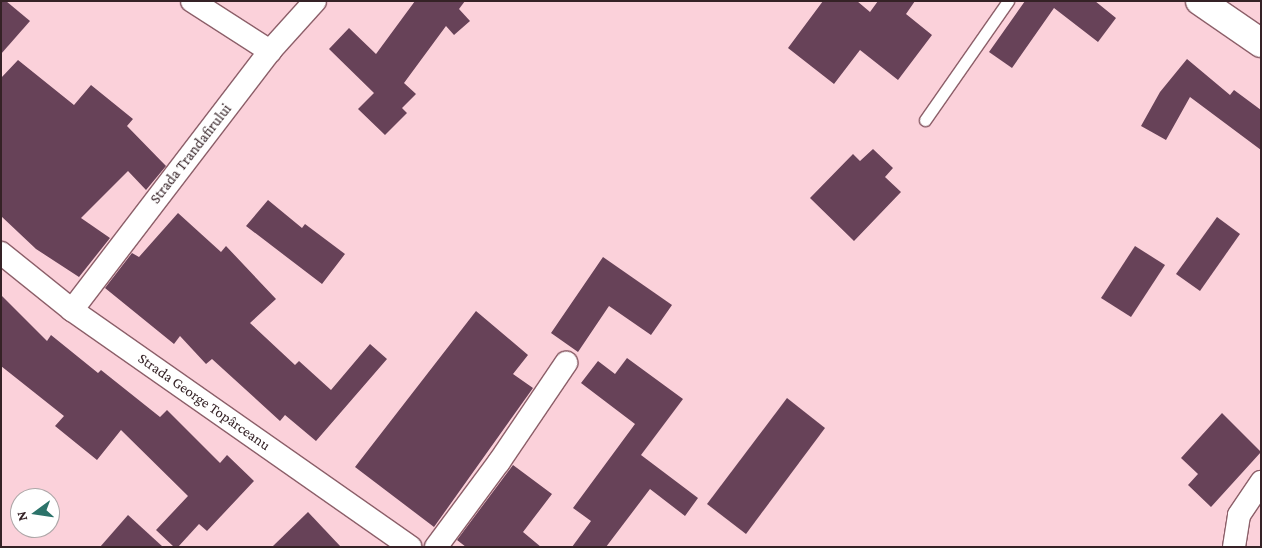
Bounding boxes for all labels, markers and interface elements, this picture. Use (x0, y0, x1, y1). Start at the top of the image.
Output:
street label: Strada Trandafirului (146, 100, 236, 208)
street label: Strada George Topârceanu (134, 350, 274, 454)
north arrow (10, 488, 60, 538)
text: N (13, 510, 30, 523)

